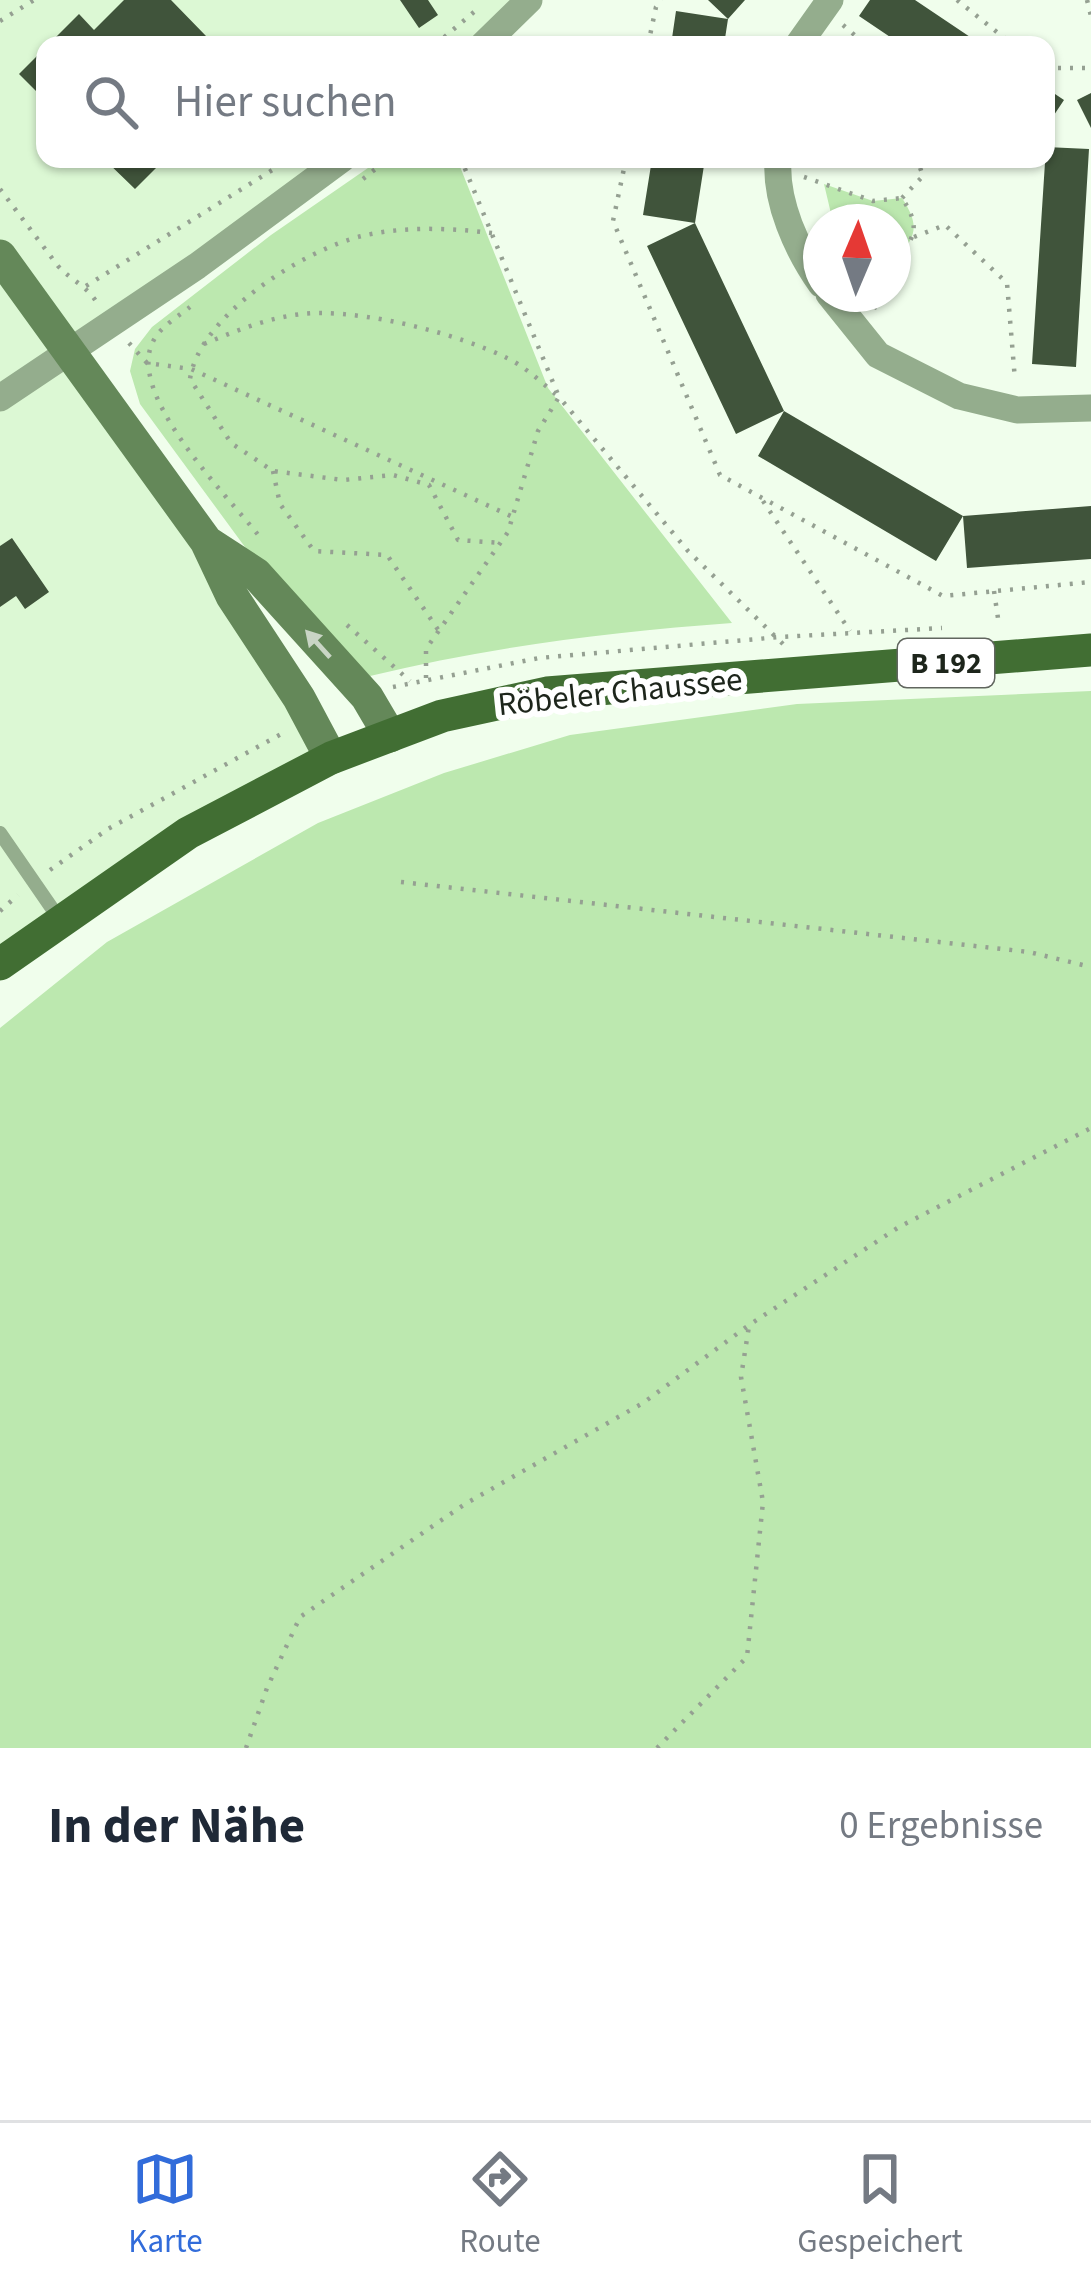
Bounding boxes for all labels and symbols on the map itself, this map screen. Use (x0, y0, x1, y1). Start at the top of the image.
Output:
north arrow (803, 204, 911, 312)
one-way arrow (305, 629, 332, 658)
road number: B 192 (898, 639, 994, 687)
street label: Röbeler Chaussee (495, 656, 745, 728)

